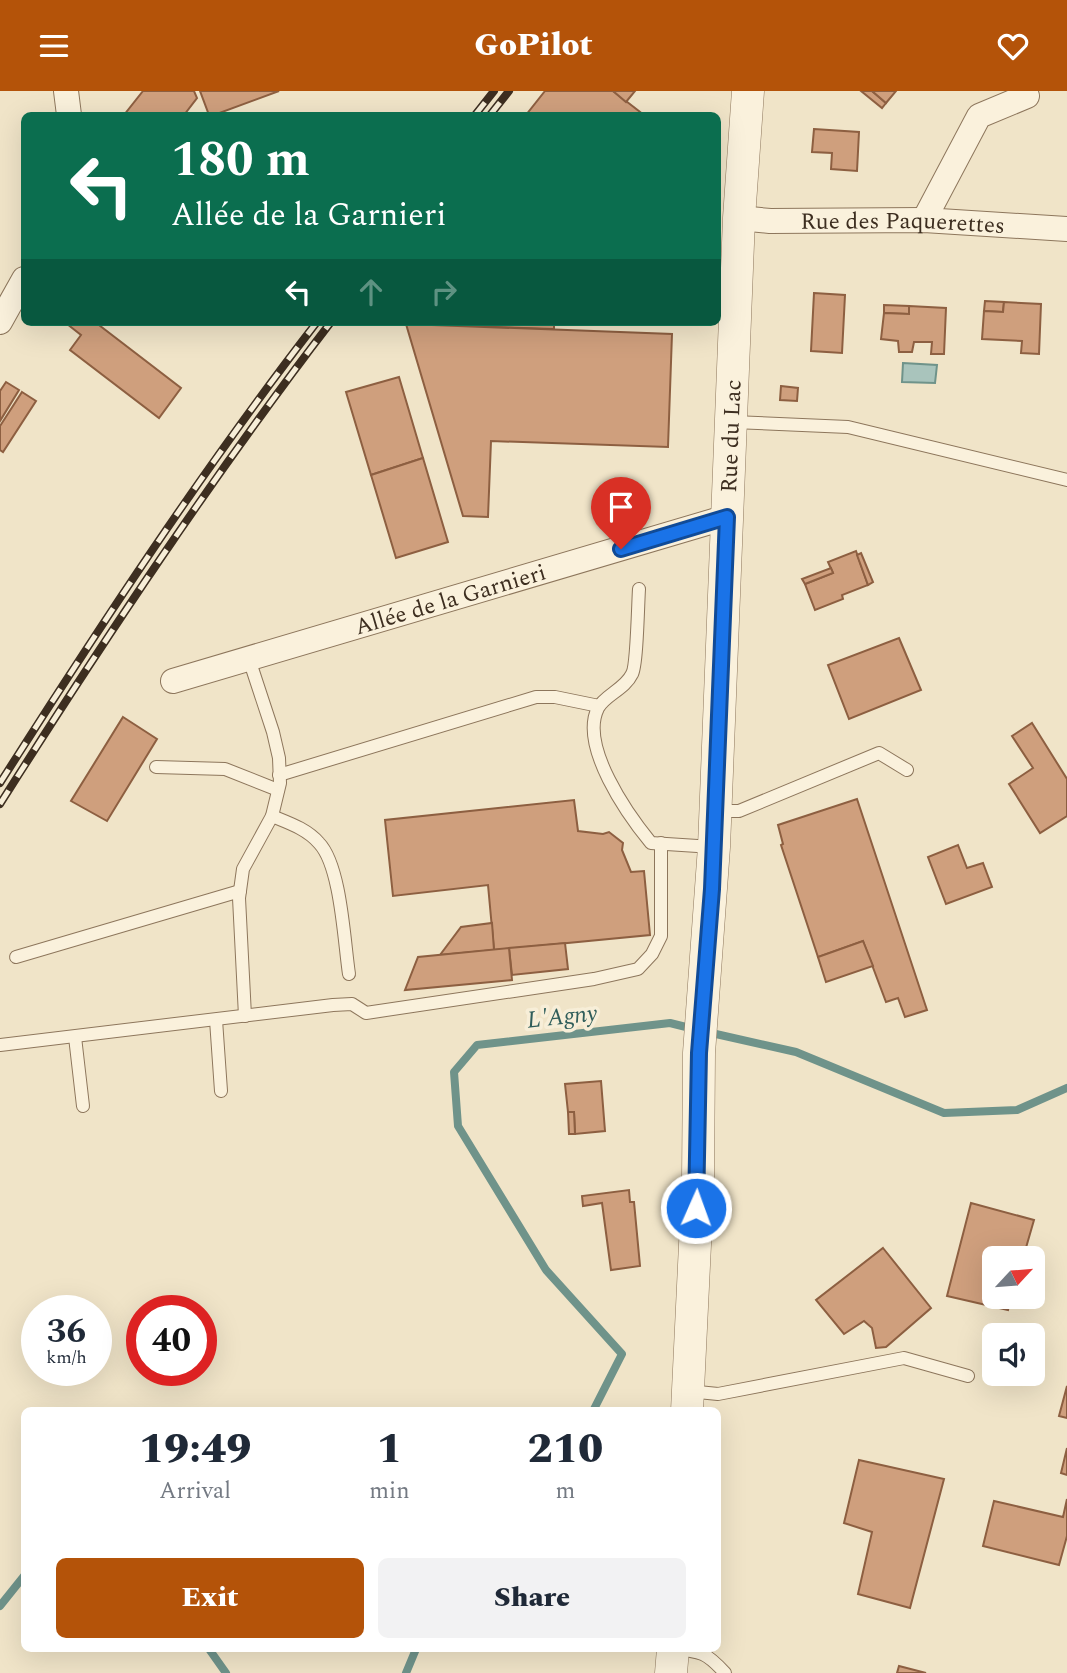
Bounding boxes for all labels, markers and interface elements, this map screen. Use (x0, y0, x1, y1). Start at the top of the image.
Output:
text: GoPilot (475, 21, 592, 70)
icon: menu (35, 27, 73, 65)
icon: heart (994, 27, 1032, 65)
text: 180 m (171, 123, 310, 198)
icon: left (56, 140, 147, 231)
text: Allée de la Garnieri (171, 191, 447, 240)
street label: Rue des Paquerettes (800, 204, 1006, 244)
icon: left (279, 273, 317, 311)
icon: ahead (352, 273, 390, 311)
icon: right (425, 273, 463, 311)
street label: Rue du Lac (712, 379, 752, 494)
pin (591, 477, 651, 549)
icon: arrive (602, 488, 640, 526)
street label: Allée de la Garnieri (351, 556, 551, 645)
water label: L'Agny (525, 995, 599, 1039)
position arrow (659, 1171, 733, 1245)
north arrow (982, 1246, 1045, 1309)
map controls (982, 1246, 1045, 1386)
speed limit sign: 40 (126, 1295, 217, 1386)
text: 36 (47, 1305, 86, 1358)
button: sound (982, 1323, 1045, 1386)
text: km/h (46, 1344, 87, 1371)
text: 19:49 (139, 1418, 251, 1481)
text: 1 (377, 1418, 402, 1481)
text: 210 (527, 1418, 603, 1481)
text: Arrival (159, 1474, 231, 1509)
text: min (369, 1474, 410, 1509)
text: m (555, 1474, 575, 1509)
button: Exit (56, 1558, 364, 1638)
button: Share (378, 1558, 686, 1638)

